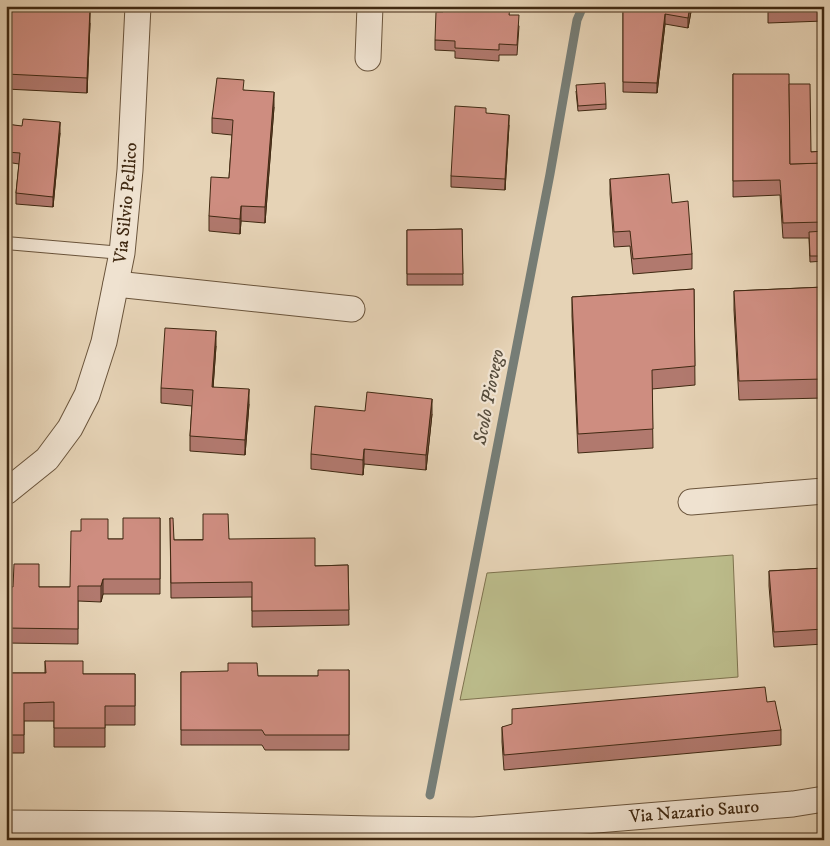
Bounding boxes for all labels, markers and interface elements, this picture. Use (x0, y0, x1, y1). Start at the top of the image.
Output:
street label: Via Silvio Pellico (109, 142, 142, 267)
water label: Scolo Piovego (468, 347, 510, 448)
street label: Via Nazario Sauro (627, 796, 760, 828)

